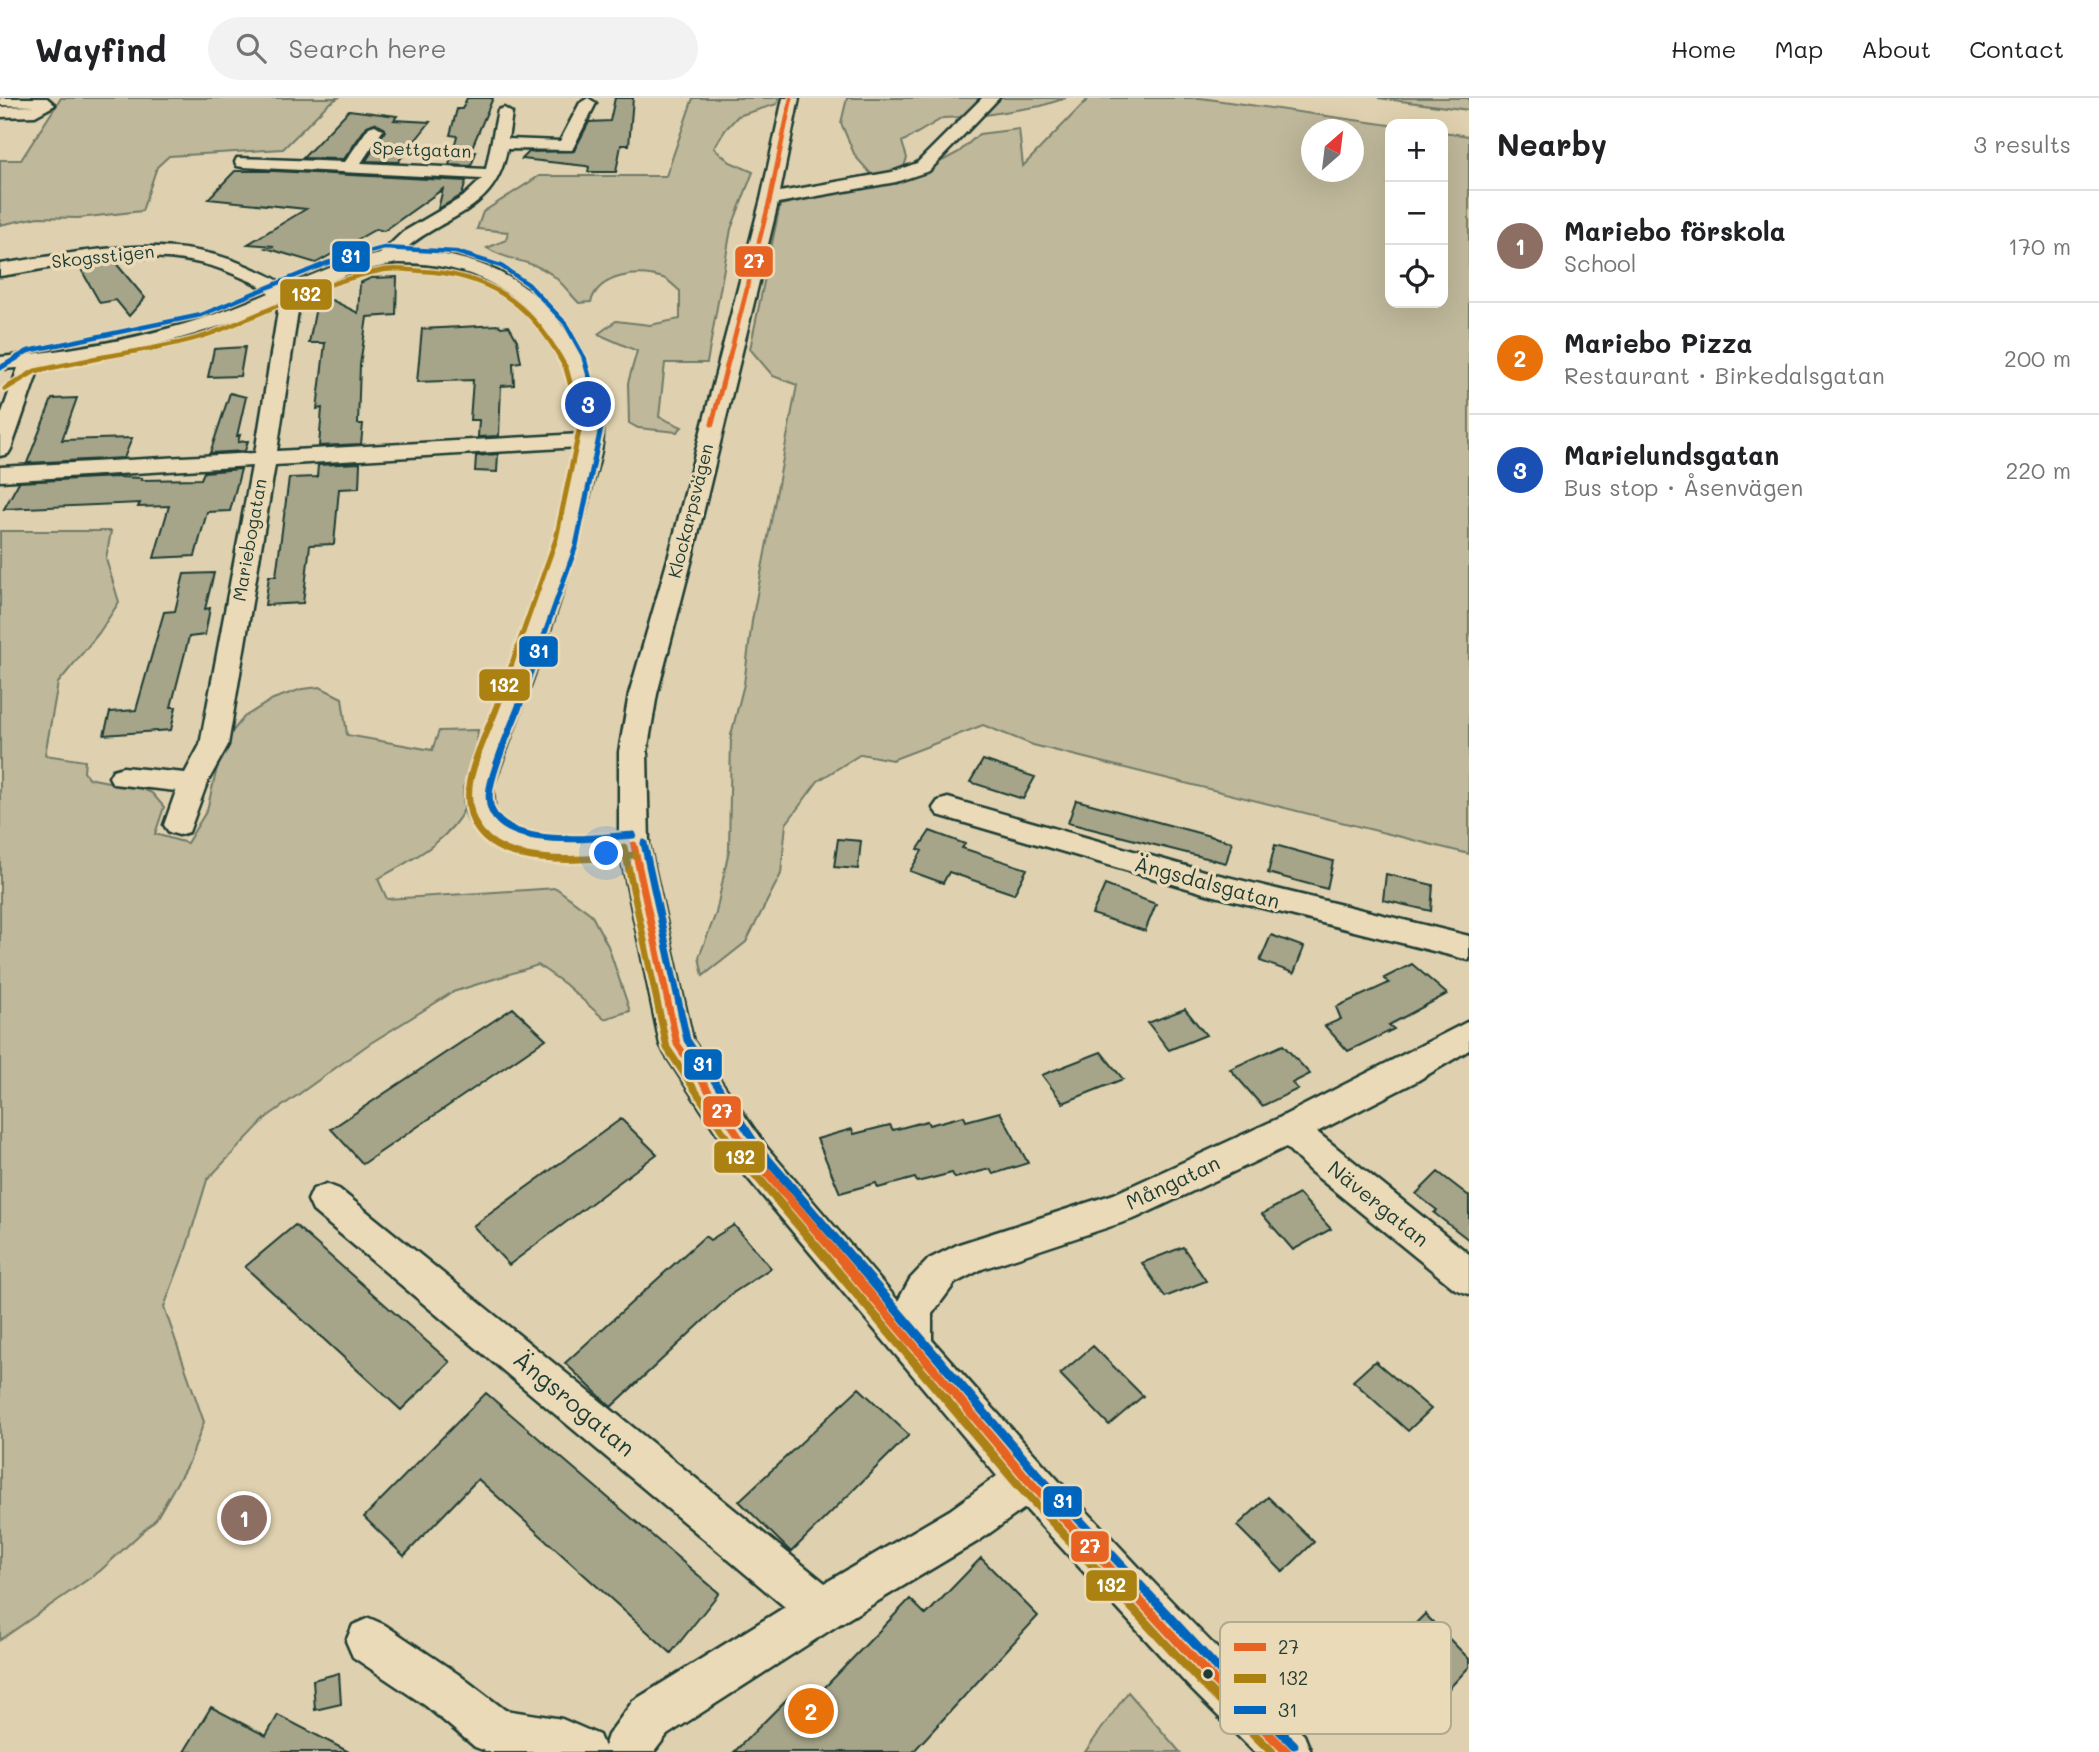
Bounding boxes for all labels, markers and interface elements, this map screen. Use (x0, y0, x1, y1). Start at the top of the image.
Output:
search box (208, 17, 698, 80)
text: Wayfind (35, 27, 166, 70)
icon: search (232, 29, 270, 67)
text: Search here (288, 31, 447, 65)
text: Home (1671, 33, 1736, 64)
text: Map (1774, 33, 1823, 64)
text: About (1861, 33, 1931, 64)
text: Contact (1969, 33, 2064, 64)
north arrow (1301, 119, 1364, 182)
map controls (1385, 119, 1448, 308)
button: + (1385, 119, 1448, 182)
text: Nearby (1497, 124, 1607, 164)
text: 3 results (1974, 129, 2071, 159)
street label: Spettgatan (372, 135, 472, 163)
button: − (1385, 182, 1448, 245)
text: Mariebo förskola (1564, 214, 1786, 248)
text: 1 (1515, 231, 1525, 261)
text: 170 m (2008, 231, 2071, 261)
street label: Skogsstigen (50, 239, 156, 273)
line badge: 31 (331, 240, 371, 273)
text: 31 (341, 243, 361, 268)
line badge: 27 (734, 245, 774, 278)
button: locate (1385, 245, 1448, 308)
text: 27 (743, 248, 765, 273)
text: School (1564, 248, 1637, 278)
line badge: 132 (279, 278, 333, 311)
text: 132 (291, 281, 321, 306)
text: Mariebo Pizza (1564, 326, 1752, 360)
text: 2 (1514, 343, 1526, 373)
text: 200 m (2004, 343, 2071, 373)
text: Restaurant · Birkedalsgatan (1564, 360, 1885, 390)
pin: 3 (565, 378, 611, 430)
text: Marielundsgatan (1564, 438, 1779, 472)
street label: Klockarpsvägen (662, 441, 718, 581)
text: 3 (1513, 455, 1527, 485)
text: 220 m (2005, 455, 2071, 485)
text: Bus stop · Åsenvägen (1564, 472, 1803, 502)
street label: Mariebogatan (226, 477, 272, 603)
line badge: 31 (518, 635, 559, 668)
text: 31 (529, 638, 549, 663)
line badge: 132 (478, 668, 531, 702)
text: 132 (489, 672, 519, 697)
your location (589, 836, 623, 870)
street label: Ängsdalsgatan (1132, 849, 1283, 914)
line badge: 31 (683, 1048, 723, 1081)
text: 31 (693, 1051, 713, 1076)
line badge: 27 (702, 1095, 742, 1128)
text: 27 (711, 1098, 733, 1123)
line badge: 132 (713, 1140, 766, 1174)
text: 132 (725, 1144, 755, 1169)
street label: Mångatan (1121, 1148, 1224, 1215)
street label: Nävergatan (1323, 1154, 1435, 1252)
street label: Ängsrogatan (508, 1343, 642, 1463)
line badge: 31 (1042, 1485, 1083, 1518)
text: 31 (1053, 1488, 1073, 1513)
pin: 1 (221, 1492, 267, 1544)
line badge: 27 (1070, 1530, 1110, 1563)
text: 27 (1079, 1533, 1101, 1558)
line badge: 132 (1085, 1569, 1138, 1602)
text: 132 (1096, 1572, 1126, 1597)
legend (1220, 1622, 1451, 1734)
text: 27 (1278, 1634, 1299, 1659)
text: 132 (1278, 1665, 1308, 1690)
unlabelled marker (1201, 1667, 1215, 1681)
pin: 2 (788, 1685, 834, 1737)
text: 31 (1278, 1697, 1298, 1722)

